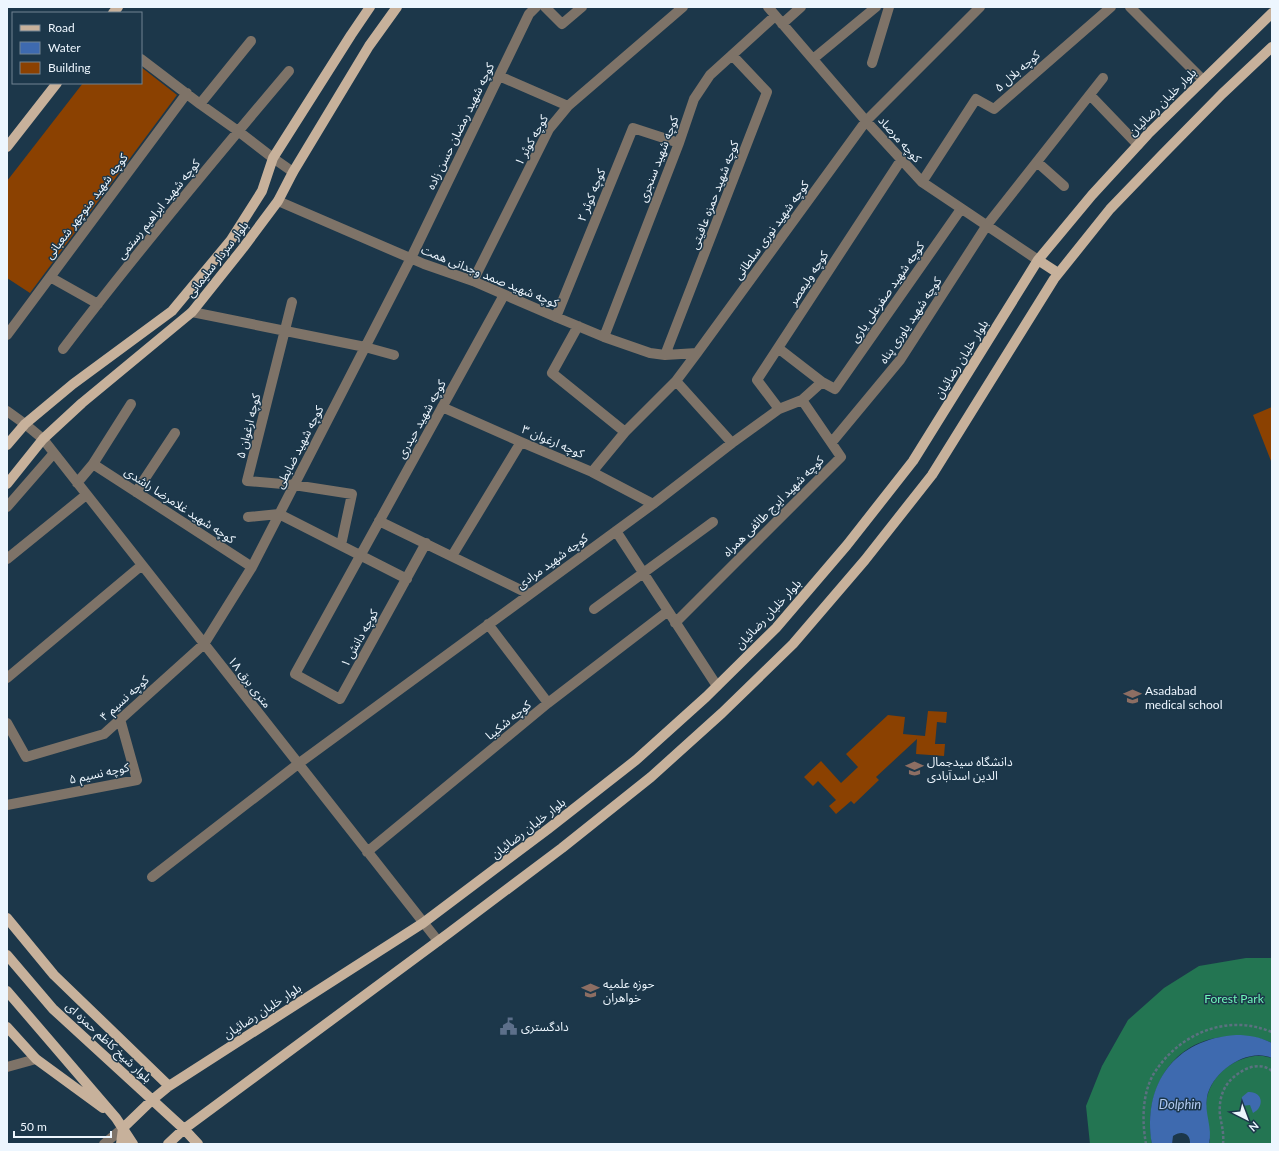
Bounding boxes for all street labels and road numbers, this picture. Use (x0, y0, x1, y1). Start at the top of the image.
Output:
street label: کوچه بلال ۵ (991, 47, 1044, 96)
street label: کوچه شهید رمضان حسن زاده (423, 59, 499, 192)
street label: بلوار خلبان رضائیان (1125, 65, 1199, 139)
street label: کوچه کوثر ۱ (511, 111, 552, 168)
street label: کوچه شهید سنجری (635, 113, 683, 205)
street label: کوچه مرصاد (874, 113, 925, 167)
street label: کوچه شهید حمزه عافیتی (686, 138, 743, 252)
street label: کوچه شهید منوچهر شعبانی (41, 149, 132, 262)
street label: کوچه شهید ابراهیم رستمی (113, 155, 205, 263)
street label: کوچه کوثر ۲ (574, 165, 610, 224)
street label: کوچه شهید نوری سلطانی (730, 177, 813, 283)
street label: بلوار سردار سلیمانی (183, 218, 251, 300)
street label: کوچه شهید صفرعلی یاری (847, 238, 929, 346)
street label: کوچه شهید صمد وجدانی همت (419, 242, 562, 312)
street label: کوچه ولیعصر (784, 247, 833, 309)
street label: کوچه شهید یاوری پناه (876, 273, 946, 367)
street label: بلوار خلبان رضائیان (931, 317, 991, 401)
street label: کوچه شهید حیدری (393, 376, 450, 461)
street label: کوچه ارغوان ۵ (233, 391, 265, 460)
street label: کوچه شهید ضابطی (272, 402, 328, 491)
street label: کوچه ارغوان ۳ (519, 421, 587, 462)
street label: کوچه شهید ایرج طائفی همراه (719, 452, 829, 561)
street label: کوچه شهید غلامرضا راشدی (121, 464, 239, 548)
street label: کوچه شهید مرادی (513, 529, 592, 593)
street label: بلوار خلبان رضائیان (732, 576, 804, 652)
street label: کوچه دانش ۱ (337, 606, 382, 670)
street label: ۱۸ متری برق (225, 653, 275, 711)
street label: کوچه نسیم ۴ (96, 671, 154, 726)
street label: کوچه شکیبا (482, 696, 535, 744)
street label: کوچه نسیم ۵ (68, 759, 132, 789)
street label: بلوار خلبان رضائیان (488, 794, 568, 862)
street label: بلوار خلبان رضائیان (220, 980, 304, 1042)
street label: بلوار شیخ کاظم حمزه ای (62, 998, 155, 1087)

